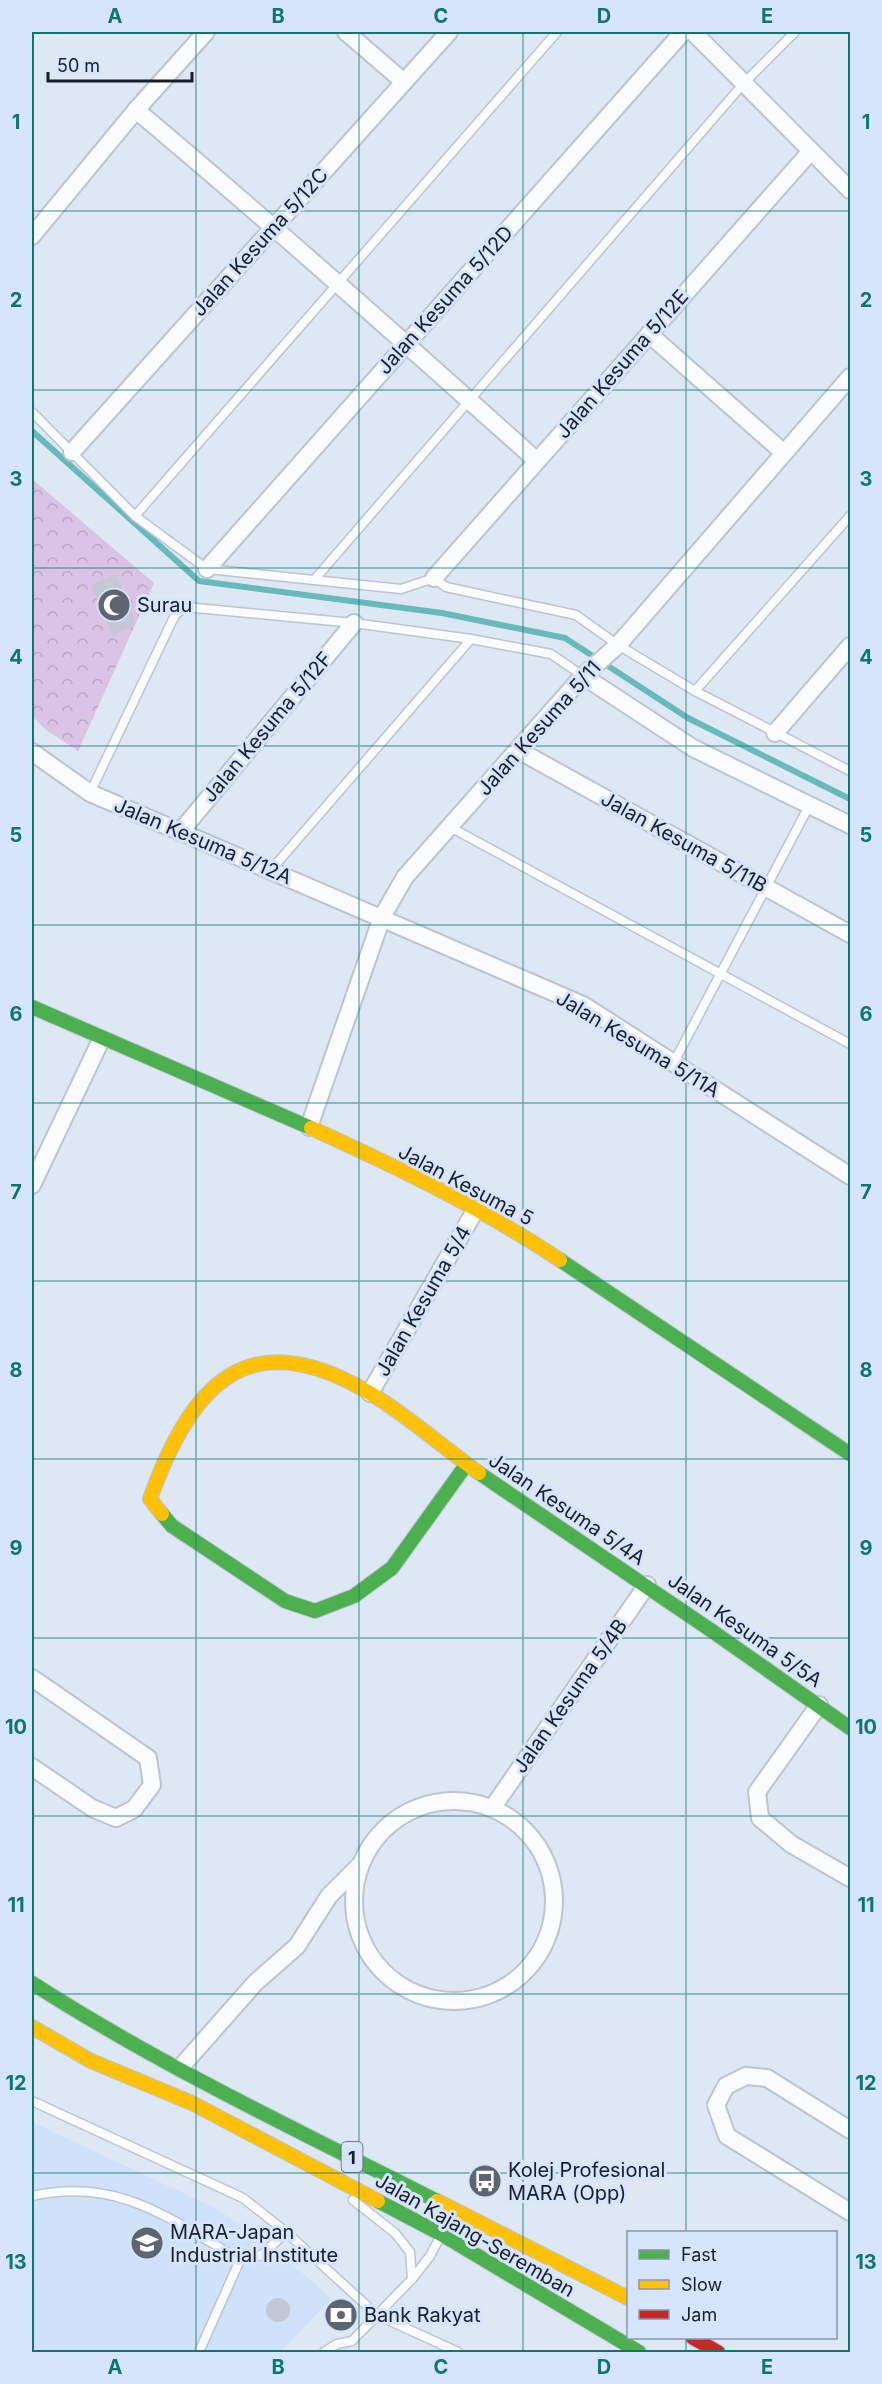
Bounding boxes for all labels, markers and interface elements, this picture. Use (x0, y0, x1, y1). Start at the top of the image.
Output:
text: A (108, 4, 123, 28)
text: B (271, 4, 285, 28)
text: C (434, 4, 448, 28)
text: D (597, 4, 611, 28)
text: E (761, 4, 773, 28)
scale bar (48, 45, 192, 83)
text: 50 m (57, 55, 100, 76)
text: 1 (12, 110, 20, 134)
text: 1 (862, 110, 870, 134)
street label: Jalan Kesuma 5/12C (187, 163, 333, 321)
street label: Jalan Kesuma 5/12D (372, 221, 518, 379)
street label: Jalan Kesuma 5/12E (551, 285, 693, 443)
text: 2 (10, 288, 22, 312)
text: 2 (860, 288, 872, 312)
text: 3 (10, 467, 22, 491)
text: 3 (860, 467, 872, 491)
mosque icon: Surau (96, 587, 132, 623)
place label: Surau (137, 593, 192, 617)
text: 4 (9, 645, 23, 669)
text: 4 (859, 645, 873, 669)
street label: Jalan Kesuma 5/12F (197, 647, 337, 807)
street label: Jalan Kesuma 5/11 (472, 656, 606, 800)
street label: Jalan Kesuma 5/11B (597, 786, 771, 898)
street label: Jalan Kesuma 5/12A (111, 793, 296, 889)
text: 5 (10, 823, 22, 847)
text: 5 (860, 823, 872, 847)
street label: Jalan Kesuma 5/11A (552, 986, 724, 1102)
text: 6 (10, 1002, 23, 1026)
text: 6 (860, 1002, 873, 1026)
street label: Jalan Kesuma 5 (394, 1139, 538, 1231)
text: 7 (10, 1180, 22, 1204)
text: 7 (860, 1180, 872, 1204)
street label: Jalan Kesuma 5/4 (370, 1222, 476, 1380)
text: 8 (9, 1358, 23, 1382)
text: 8 (859, 1358, 873, 1382)
street label: Jalan Kesuma 5/4A (484, 1448, 650, 1570)
text: 9 (10, 1536, 23, 1560)
text: 9 (860, 1536, 873, 1560)
street label: Jalan Kesuma 5/5A (663, 1568, 827, 1692)
street label: Jalan Kesuma 5/4B (508, 1614, 632, 1778)
text: 10 (5, 1715, 27, 1739)
text: 10 (855, 1715, 877, 1739)
text: 11 (7, 1893, 25, 1917)
text: 11 (857, 1893, 875, 1917)
text: 12 (5, 2071, 27, 2095)
text: 12 (855, 2071, 877, 2095)
road number: 1 (342, 2142, 362, 2172)
place label: Kolej Profesional MARA (Opp) (508, 2158, 665, 2205)
bus stop icon: Kolej Profesional MARA (Opp) (467, 2163, 503, 2199)
street label: Jalan Kajang-Seremban (371, 2168, 579, 2302)
place label: MARA-Japan Industrial Institute (170, 2220, 338, 2267)
school or university icon: MARA-Japan Industrial Institute (129, 2225, 165, 2261)
legend (627, 2231, 837, 2339)
text: Fast (681, 2244, 717, 2265)
text: 13 (5, 2250, 27, 2274)
text: 13 (855, 2250, 877, 2274)
text: Slow (681, 2274, 722, 2295)
bank icon: Bank Rakyat (323, 2297, 359, 2333)
place label: Bank Rakyat (364, 2303, 481, 2327)
text: Jam (681, 2304, 717, 2325)
text: A (108, 2355, 123, 2379)
text: B (271, 2355, 285, 2379)
text: C (434, 2355, 448, 2379)
text: D (597, 2355, 611, 2379)
text: E (761, 2355, 773, 2379)

